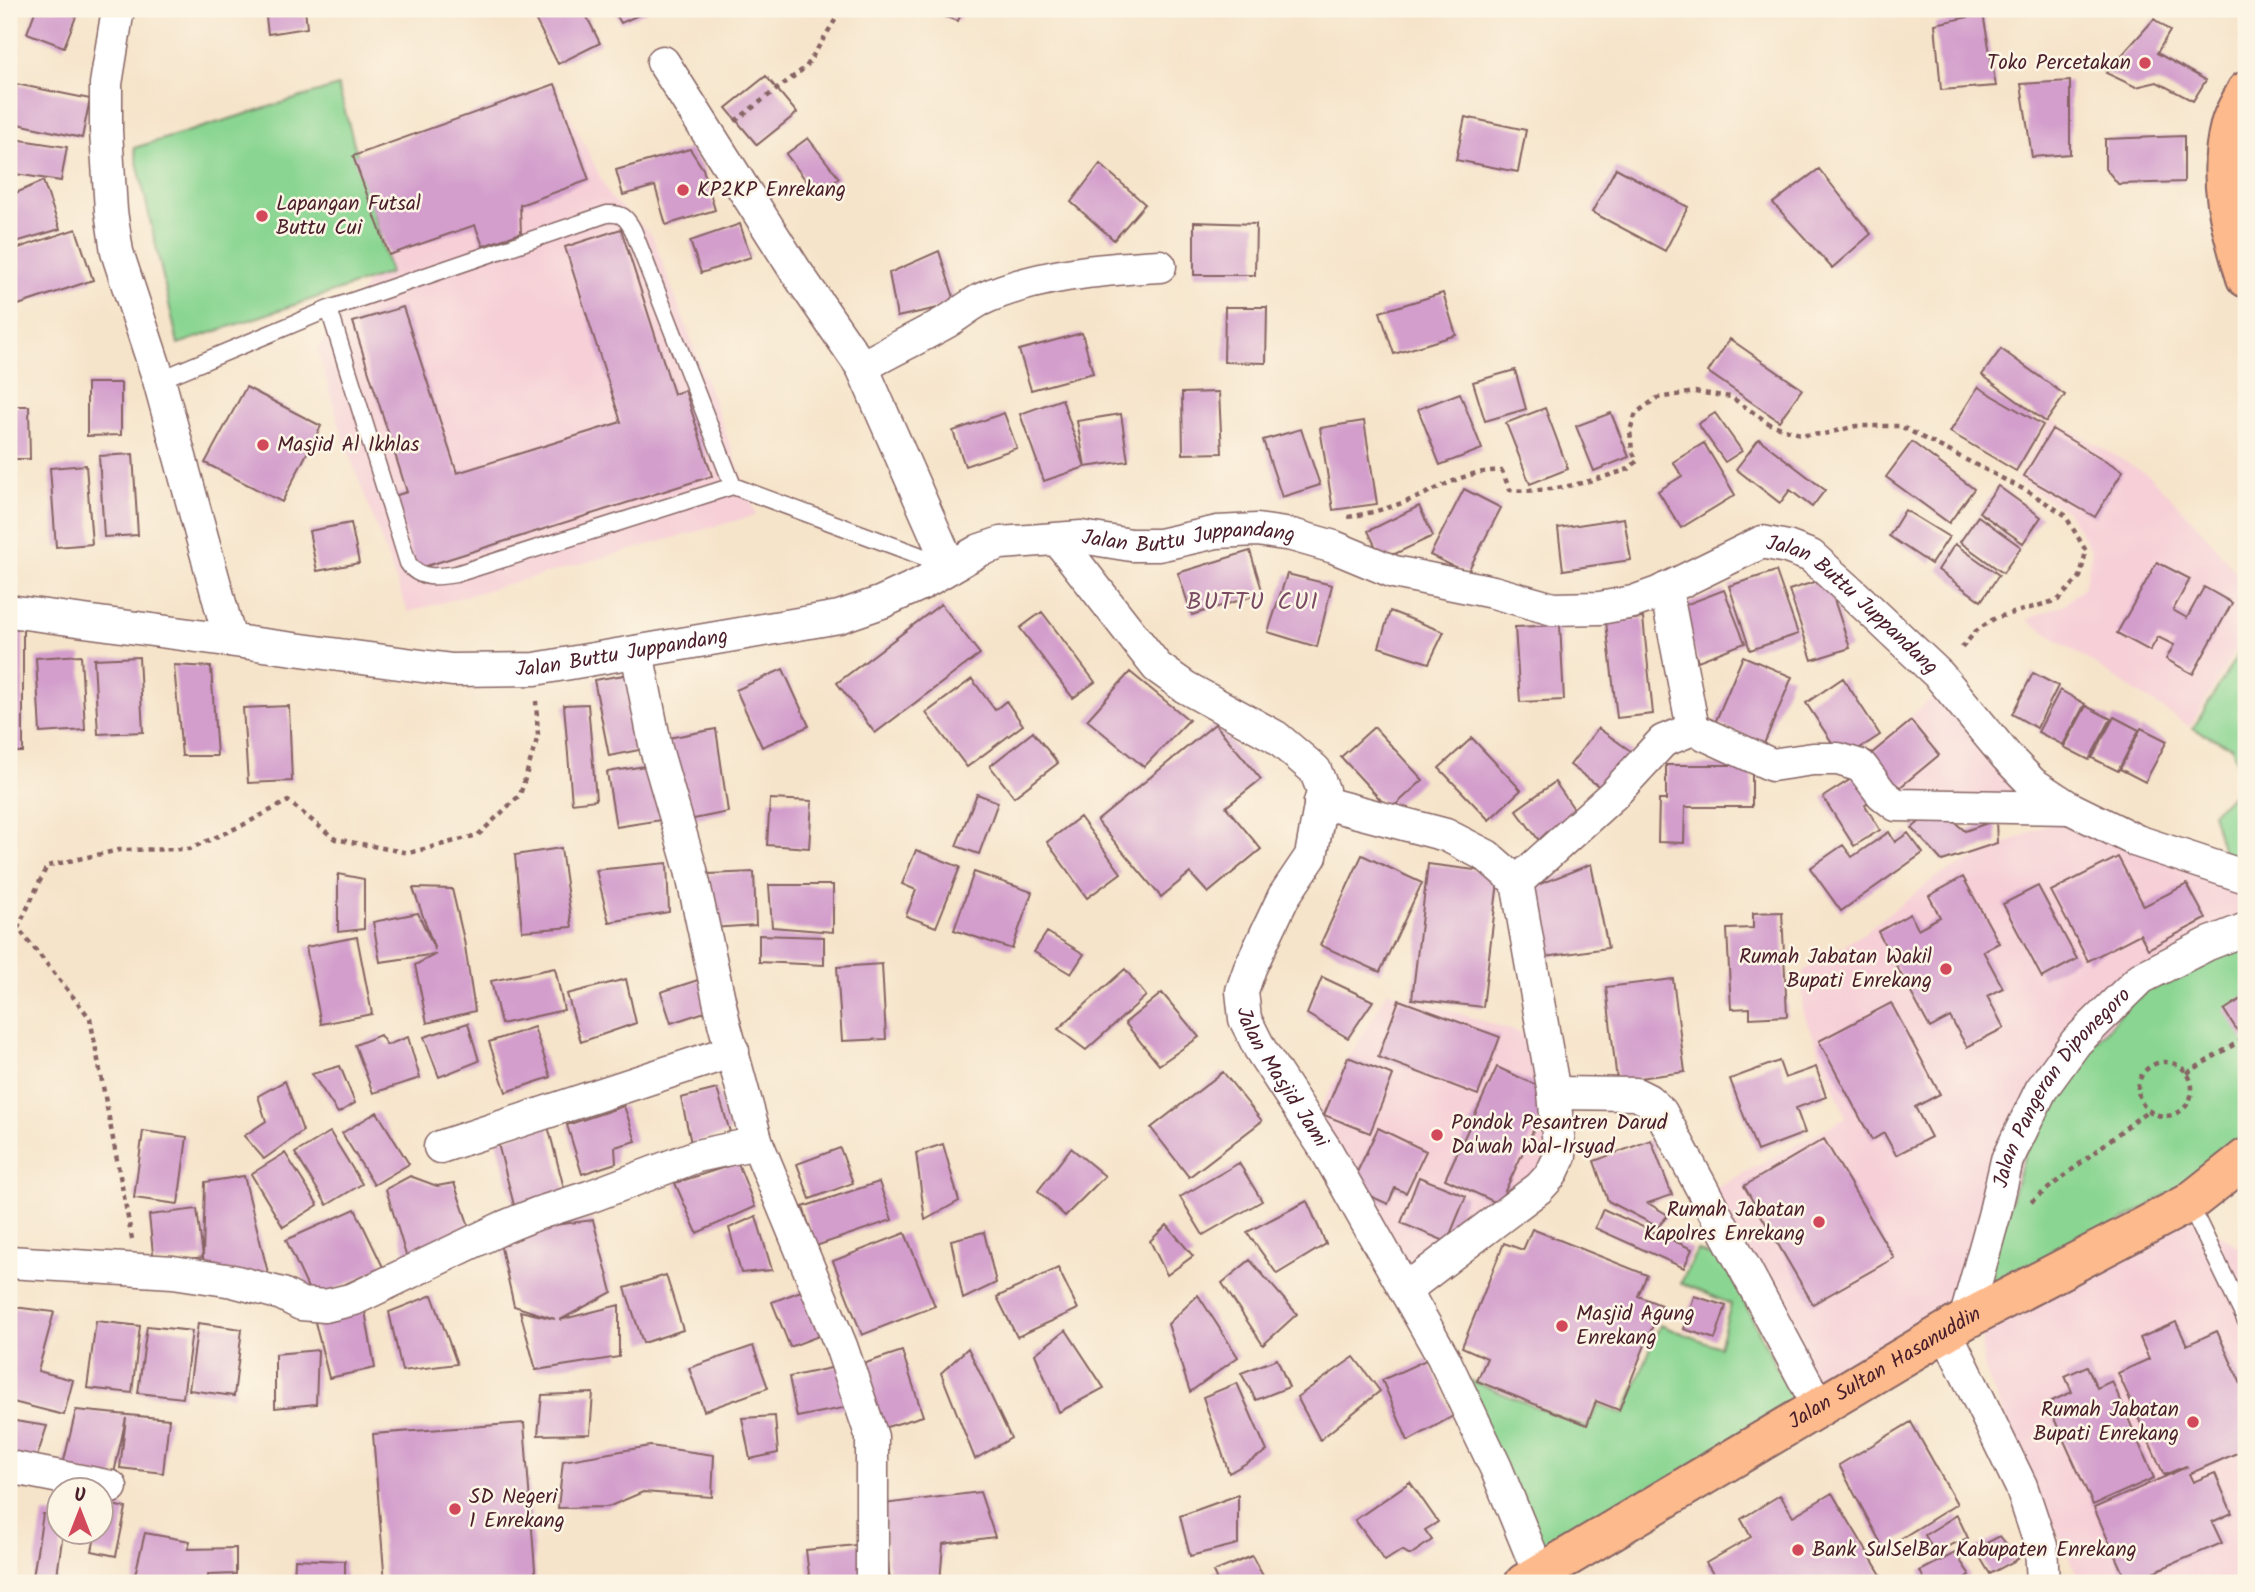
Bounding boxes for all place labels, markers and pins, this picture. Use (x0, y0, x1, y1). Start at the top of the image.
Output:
place label: Toko Percetakan (1987, 47, 2131, 80)
marker: Toko Percetakan (2137, 55, 2153, 71)
place label: KP2KP Enrekang (697, 174, 846, 207)
marker: KP2KP Enrekang (675, 182, 691, 198)
place label: Lapangan Futsal Buttu Cui (276, 188, 421, 245)
marker: Lapangan Futsal Buttu Cui (254, 208, 270, 224)
place label: Masjid Al Ikhlas (277, 429, 420, 462)
marker: Masjid Al Ikhlas (255, 437, 271, 453)
place label: Rumah Jabatan Wakil Bupati Enrekang (1739, 941, 1932, 998)
marker: Rumah Jabatan Wakil Bupati Enrekang (1938, 961, 1954, 977)
place label: Pondok Pesantren Darud Da'wah Wal-Irsyad (1451, 1107, 1668, 1164)
marker: Pondok Pesantren Darud Da'wah Wal-Irsyad (1429, 1127, 1445, 1143)
place label: Rumah Jabatan Kapolres Enrekang (1644, 1194, 1805, 1251)
marker: Rumah Jabatan Kapolres Enrekang (1811, 1214, 1827, 1230)
place label: Masjid Agung Enrekang (1576, 1298, 1695, 1355)
marker: Masjid Agung Enrekang (1554, 1318, 1570, 1334)
place label: Rumah Jabatan Bupati Enrekang (2033, 1394, 2179, 1451)
marker: Rumah Jabatan Bupati Enrekang (2185, 1414, 2201, 1430)
place label: SD Negeri 1 Enrekang (469, 1481, 565, 1538)
marker: SD Negeri 1 Enrekang (447, 1501, 463, 1517)
place label: Bank SulSelBar Kabupaten Enrekang (1812, 1534, 2137, 1567)
marker: Bank SulSelBar Kabupaten Enrekang (1790, 1542, 1806, 1558)

